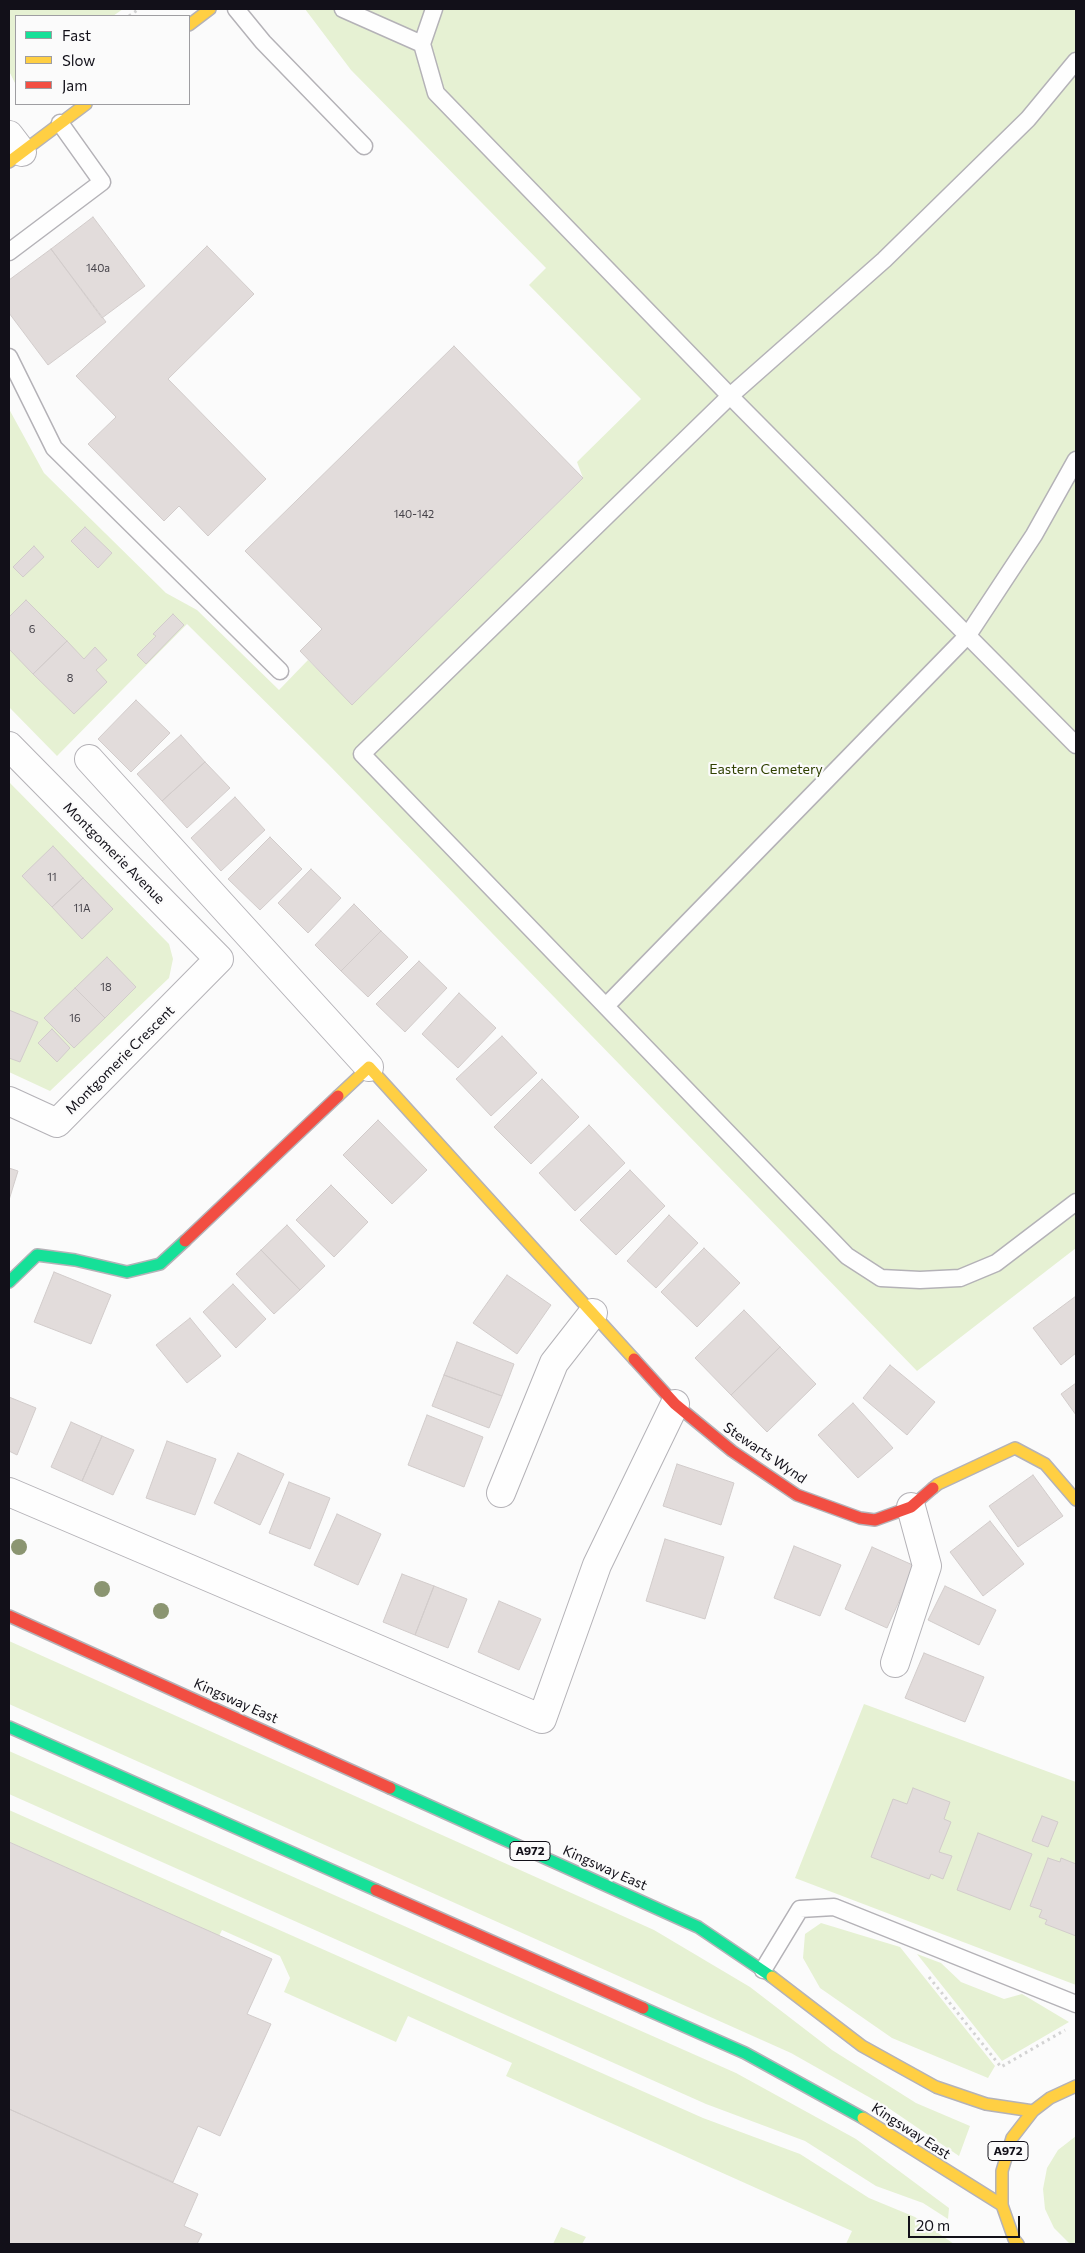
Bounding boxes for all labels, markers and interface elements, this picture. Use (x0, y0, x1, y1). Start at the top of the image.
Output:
legend (15, 15, 190, 105)
text: Fast (62, 26, 91, 44)
text: Slow (62, 51, 95, 69)
text: Jam (62, 76, 87, 94)
house number: 140a (86, 261, 110, 275)
house number: 140-142 (394, 507, 434, 521)
house number: 6 (29, 622, 35, 636)
house number: 8 (67, 671, 73, 685)
park label: Eastern Cemetery (709, 761, 823, 777)
street label: Montgomerie Avenue (60, 799, 168, 907)
house number: 11 (47, 870, 57, 884)
house number: 11A (74, 901, 90, 915)
house number: 18 (100, 980, 112, 994)
street label: Montgomerie Crescent (62, 1002, 178, 1118)
house number: 16 (69, 1011, 81, 1025)
street label: Stewarts Wynd (720, 1419, 810, 1487)
street label: Kingsway East (191, 1675, 281, 1727)
road number: A972 (510, 1842, 550, 1860)
street label: Kingsway East (560, 1842, 650, 1894)
street label: Kingsway East (868, 2099, 954, 2163)
road number: A972 (988, 2142, 1028, 2160)
scale bar (910, 2206, 1022, 2238)
text: 20 m (916, 2216, 950, 2234)

